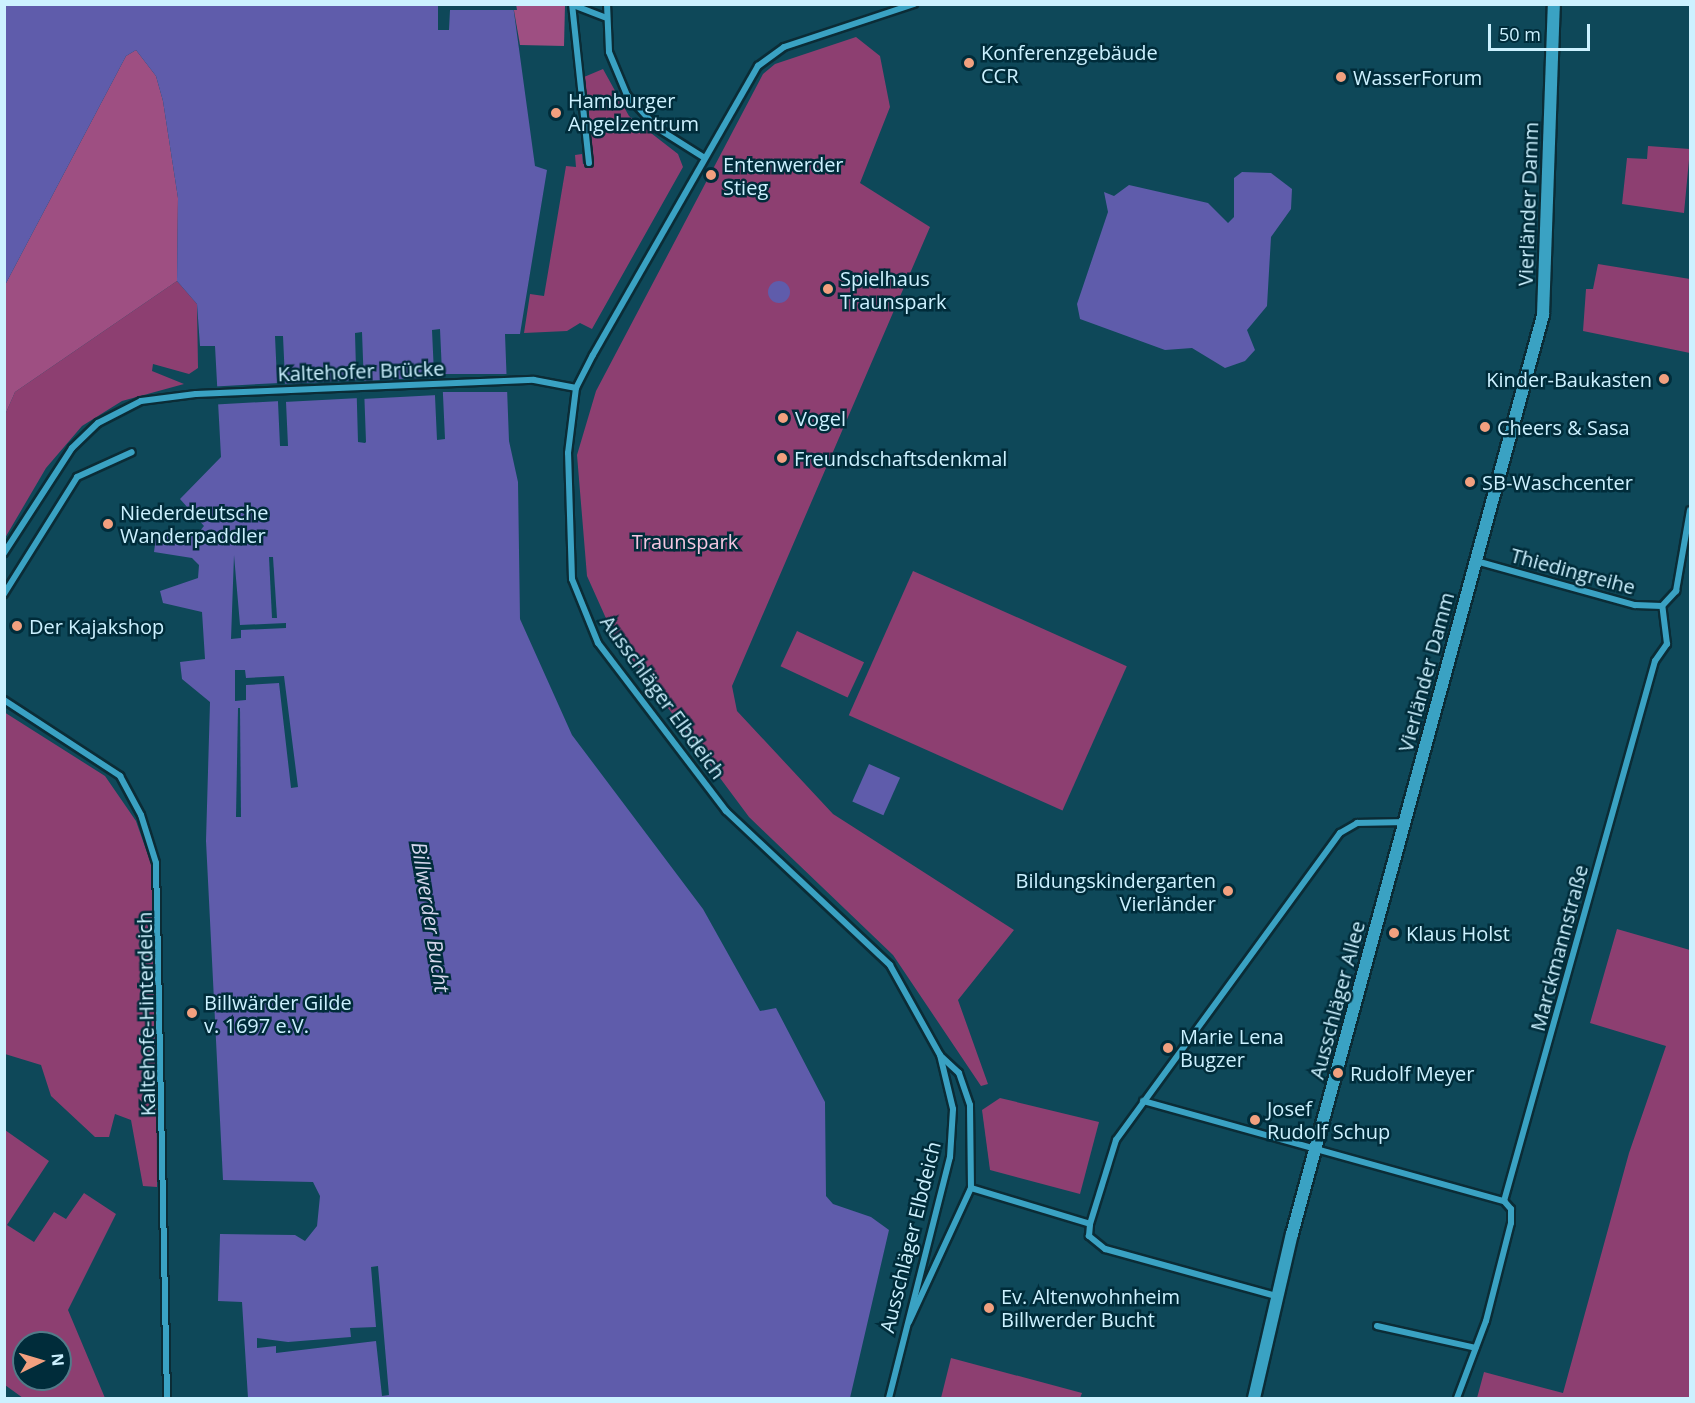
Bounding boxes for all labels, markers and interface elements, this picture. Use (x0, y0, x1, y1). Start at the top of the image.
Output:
scale bar (1491, 12, 1593, 50)
text: 50 m (1499, 22, 1541, 46)
place label: Konferenzgebäude CCR (981, 40, 1158, 87)
marker: Konferenzgebäude CCR (962, 56, 976, 70)
place label: WasserForum (1353, 65, 1482, 89)
marker: WasserForum (1334, 70, 1348, 84)
place label: Hamburger Angelzentrum (568, 89, 699, 136)
marker: Hamburger Angelzentrum (549, 106, 563, 120)
street label: Vierländer Damm (1513, 121, 1543, 287)
place label: Entenwerder Stieg (723, 152, 844, 199)
marker: Entenwerder Stieg (704, 168, 718, 182)
place label: Spielhaus Traunspark (840, 266, 946, 313)
marker: Spielhaus Traunspark (821, 282, 835, 296)
street label: Kaltehofer Brücke (277, 356, 445, 386)
place label: Kinder-Baukasten (1486, 367, 1652, 391)
marker: Kinder-Baukasten (1657, 372, 1671, 386)
place label: Vogel (795, 406, 846, 430)
marker: Vogel (776, 411, 790, 425)
place label: Cheers & Sasa (1497, 415, 1630, 439)
marker: Cheers & Sasa (1478, 420, 1492, 434)
place label: Freundschaftsdenkmal (794, 446, 1007, 470)
marker: Freundschaftsdenkmal (775, 451, 789, 465)
place label: SB-Waschcenter (1482, 470, 1633, 494)
marker: SB-Waschcenter (1463, 475, 1477, 489)
place label: Niederdeutsche Wanderpaddler (120, 500, 268, 547)
marker: Niederdeutsche Wanderpaddler (101, 517, 115, 531)
park label: Traunspark (632, 529, 738, 553)
street label: Thiedingreihe (1508, 543, 1638, 599)
street label: Vierländer Damm (1393, 590, 1459, 754)
street label: Ausschläger Elbdeich (596, 611, 730, 783)
place label: Der Kajakshop (29, 614, 164, 638)
marker: Der Kajakshop (10, 619, 24, 633)
water label: Billwerder Bucht (407, 840, 455, 994)
street label: Marckmannstraße (1525, 862, 1593, 1034)
place label: Bildungskindergarten Vierländer (1016, 868, 1216, 915)
marker: Bildungskindergarten Vierländer (1221, 884, 1235, 898)
street label: Kaltehofe-Hinterdeich (132, 912, 160, 1116)
street label: Ausschläger Allee (1304, 918, 1370, 1082)
place label: Klaus Holst (1406, 921, 1510, 945)
marker: Klaus Holst (1387, 926, 1401, 940)
place label: Billwärder Gilde v. 1697 e.V. (204, 990, 352, 1037)
marker: Billwärder Gilde v. 1697 e.V. (185, 1006, 199, 1020)
place label: Marie Lena Bugzer (1180, 1024, 1284, 1071)
marker: Marie Lena Bugzer (1161, 1041, 1175, 1055)
place label: Rudolf Meyer (1350, 1061, 1474, 1085)
marker: Rudolf Meyer (1331, 1066, 1345, 1080)
place label: Josef Rudolf Schup (1267, 1096, 1390, 1143)
marker: Josef Rudolf Schup (1248, 1113, 1262, 1127)
street label: Ausschläger Elbdeich (875, 1139, 945, 1335)
place label: Ev. Altenwohnheim Billwerder Bucht (1001, 1284, 1180, 1331)
marker: Ev. Altenwohnheim Billwerder Bucht (982, 1301, 996, 1315)
north arrow (12, 1331, 72, 1391)
text: N (46, 1352, 69, 1367)

